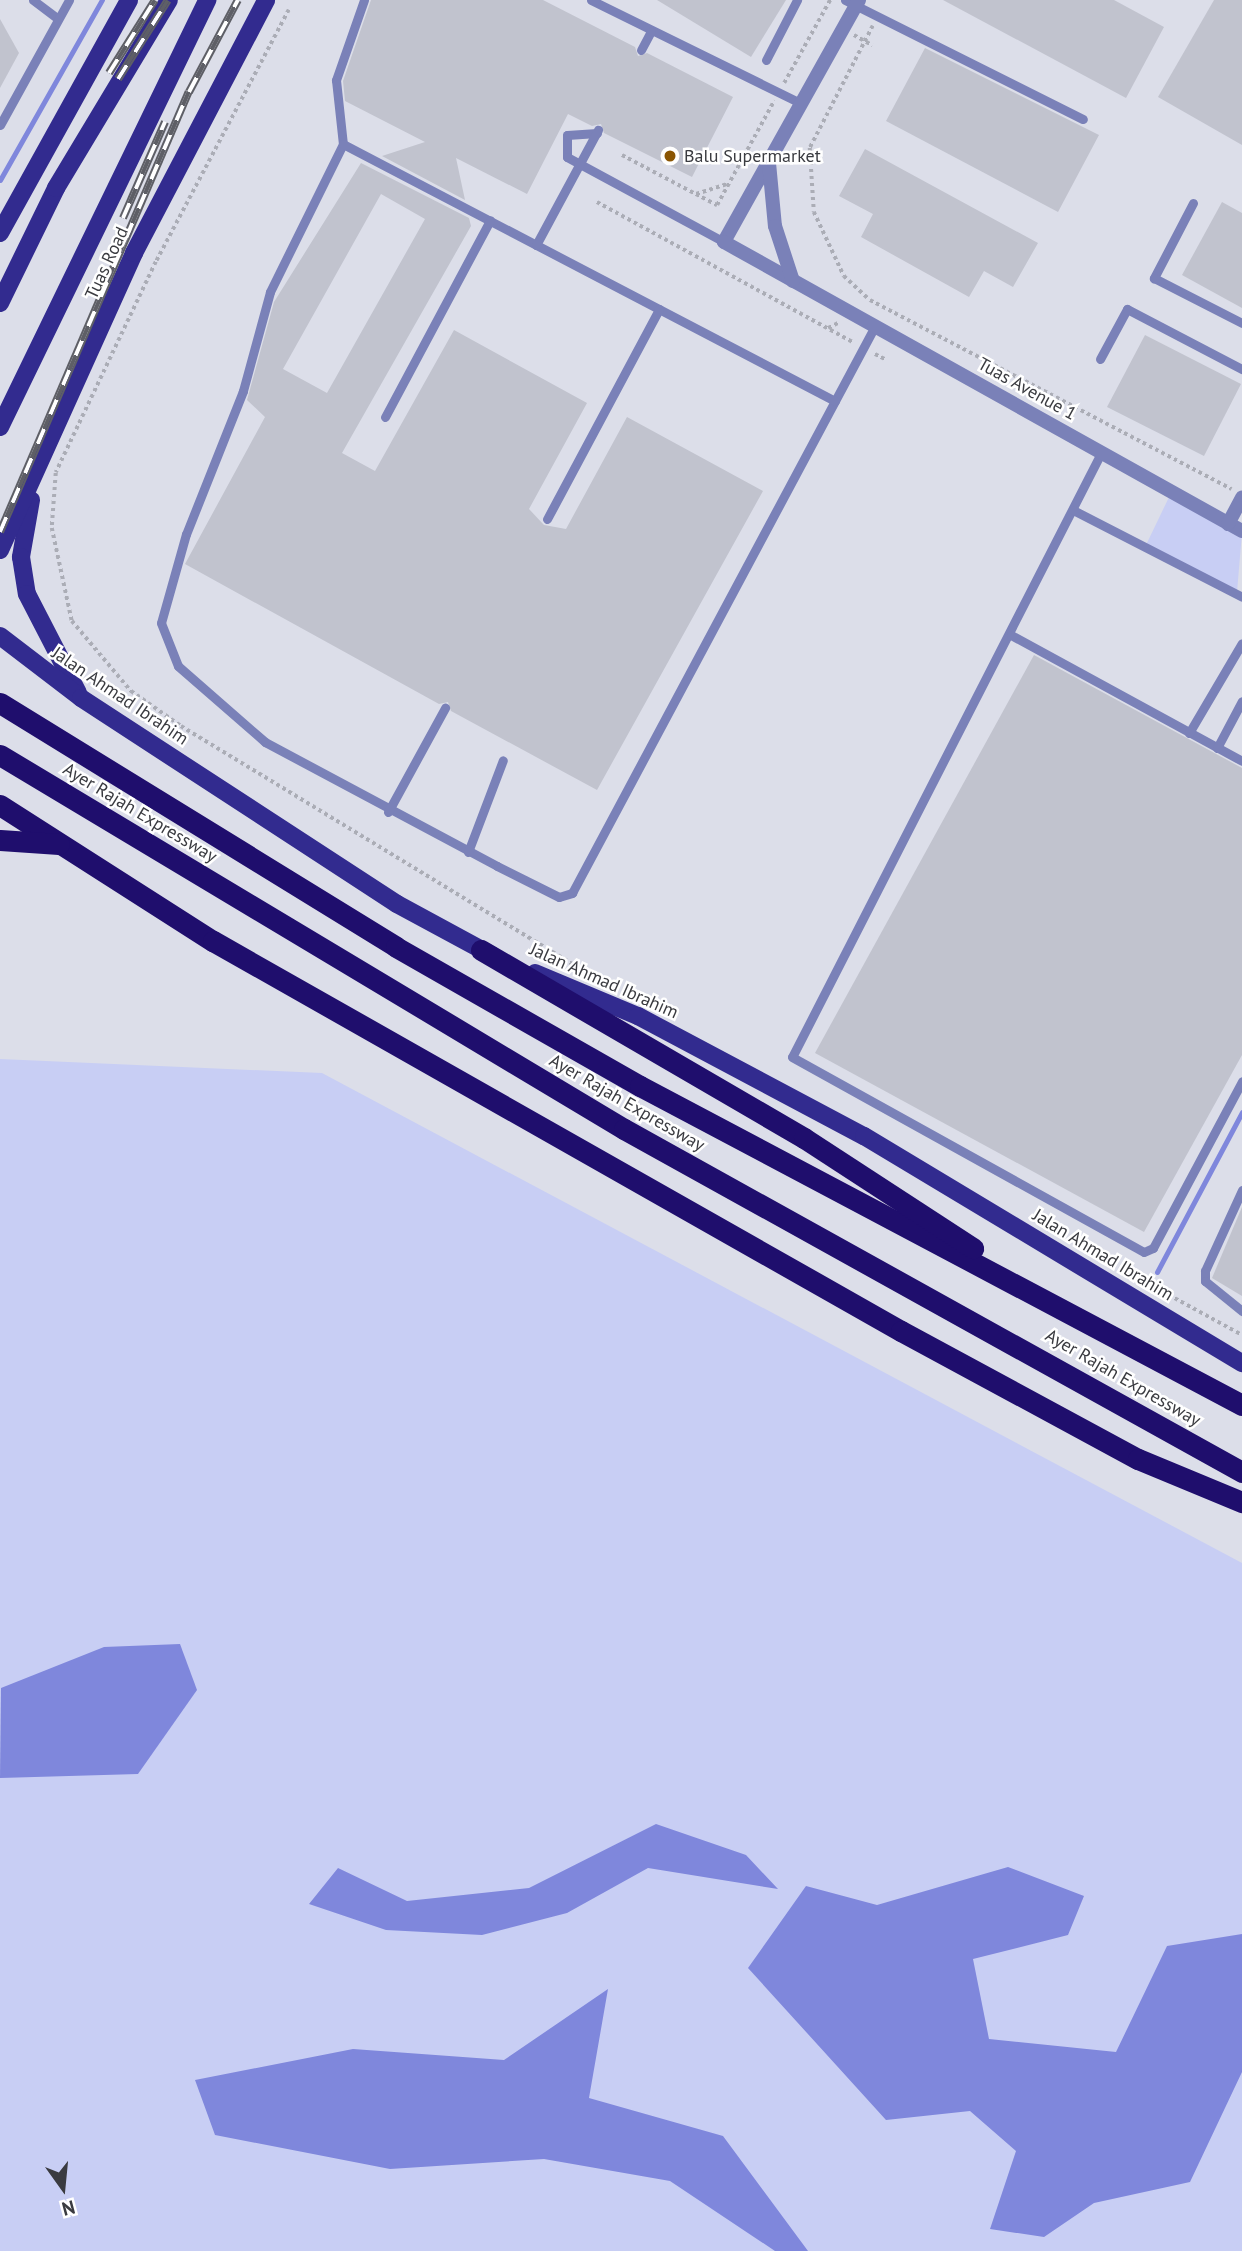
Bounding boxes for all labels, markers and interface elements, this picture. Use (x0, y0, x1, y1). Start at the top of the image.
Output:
place label: Balu Supermarket (684, 145, 821, 167)
marker: Balu Supermarket (662, 148, 678, 164)
street label: Tuas Road (81, 223, 133, 303)
street label: Tuas Avenue 1 (974, 353, 1080, 425)
street label: Jalan Ahmad Ibrahim (47, 642, 193, 750)
street label: Ayer Rajah Expressway (59, 759, 221, 867)
street label: Jalan Ahmad Ibrahim (526, 938, 682, 1024)
street label: Ayer Rajah Expressway (546, 1050, 708, 1156)
street label: Jalan Ahmad Ibrahim (1029, 1204, 1177, 1306)
street label: Ayer Rajah Expressway (1042, 1325, 1204, 1431)
north arrow (28, 2153, 98, 2223)
text: N (59, 2195, 78, 2221)

